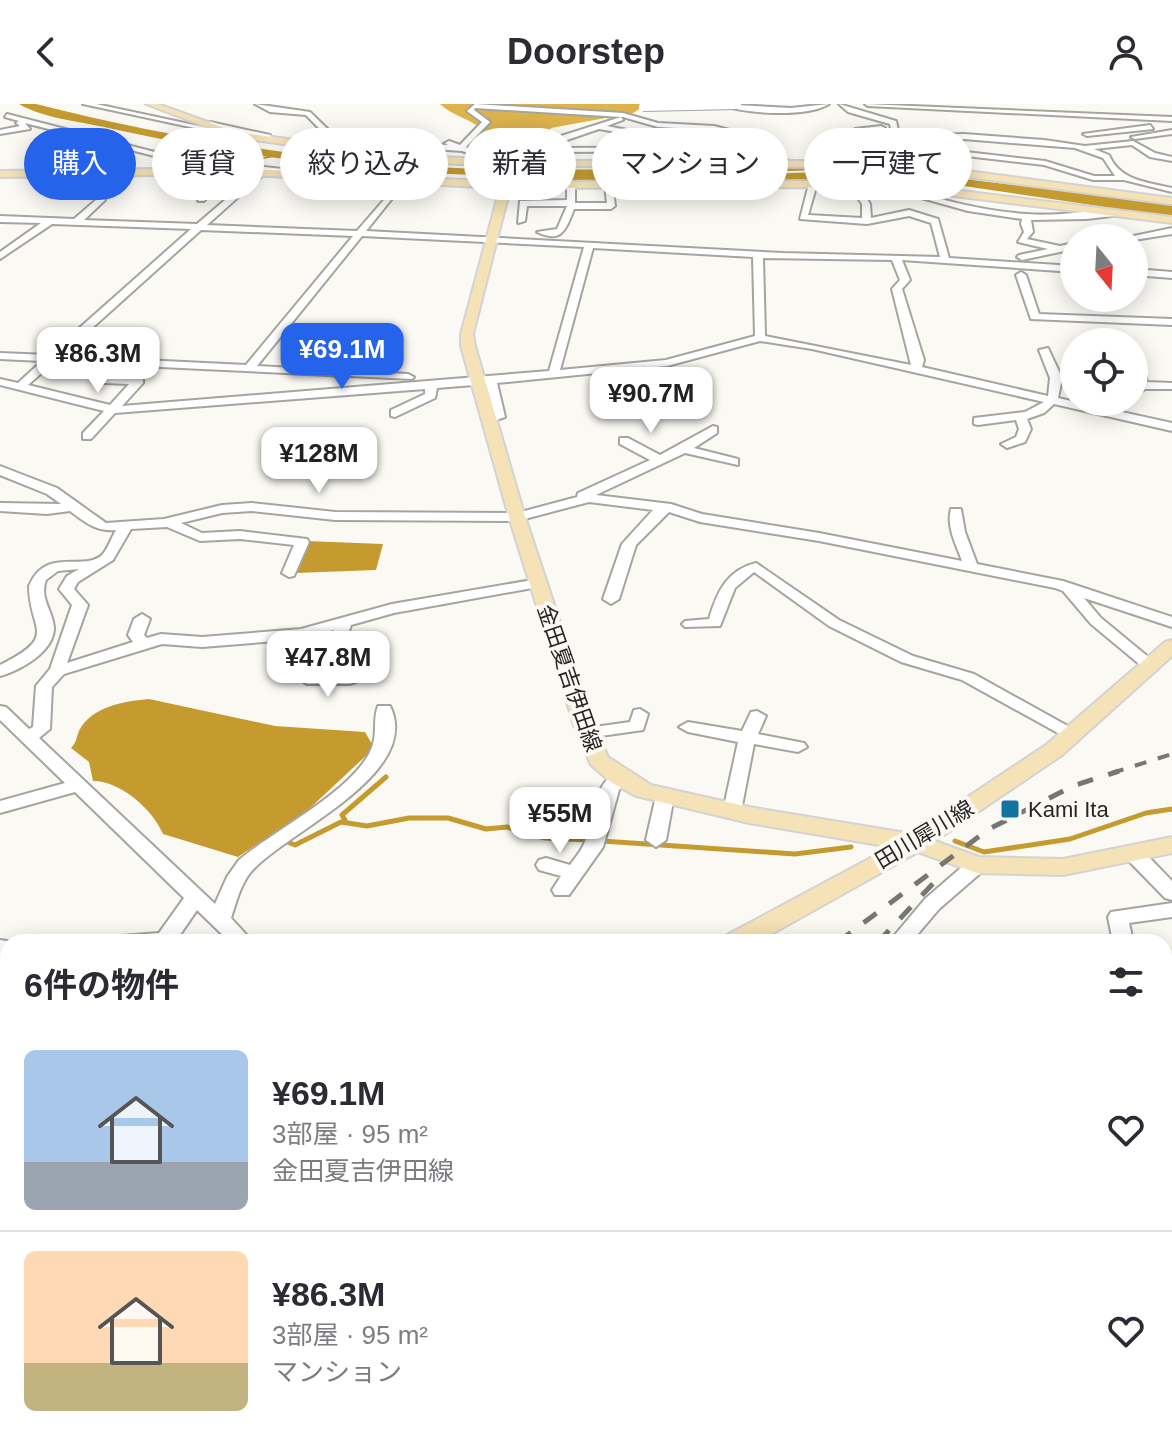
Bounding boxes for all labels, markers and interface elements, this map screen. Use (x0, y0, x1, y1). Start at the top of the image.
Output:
icon: back (24, 30, 68, 74)
icon: person (1104, 30, 1148, 74)
text: Doorstep (507, 31, 665, 72)
chip: 購入 (24, 128, 136, 200)
chip: 賃貸 (152, 128, 264, 200)
chip: 絞り込み (280, 128, 448, 200)
chip: 新着 (464, 128, 576, 200)
chip: マンション (592, 128, 788, 200)
chip: 一戸建て (804, 128, 972, 200)
north arrow (1060, 224, 1148, 312)
map controls (1060, 224, 1148, 416)
pin: ¥69.1M (277, 323, 407, 391)
pin: ¥86.3M (33, 327, 163, 395)
button: locate (1060, 328, 1148, 416)
text: ¥69.1M (299, 334, 385, 364)
text: ¥86.3M (55, 338, 141, 368)
pin: ¥90.7M (586, 367, 716, 435)
text: ¥90.7M (608, 378, 694, 408)
pin: ¥128M (263, 427, 375, 495)
text: ¥128M (279, 438, 359, 468)
street label: 金田夏吉伊田線 (533, 601, 606, 755)
pin: ¥47.8M (263, 631, 393, 699)
text: ¥47.8M (285, 642, 371, 672)
pin: ¥55M (513, 787, 607, 855)
street label: 田川犀川線 (871, 795, 978, 873)
place label: Kami Ita (1028, 797, 1109, 822)
text: ¥55M (527, 798, 593, 828)
marker: Kami Ita (999, 798, 1021, 820)
icon: filters (1104, 960, 1148, 1004)
text: 6件の物件 (24, 966, 179, 1004)
text: ¥69.1M (272, 1074, 385, 1112)
icon: home (88, 1082, 184, 1178)
icon: heart (1104, 1108, 1148, 1152)
text: 3部屋 · 95 m² (272, 1119, 428, 1149)
text: 金田夏吉伊田線 (272, 1156, 454, 1186)
text: ¥86.3M (272, 1275, 385, 1313)
icon: home (88, 1283, 184, 1379)
icon: heart (1104, 1309, 1148, 1353)
text: 3部屋 · 95 m² (272, 1320, 428, 1350)
text: マンション (272, 1357, 402, 1387)

